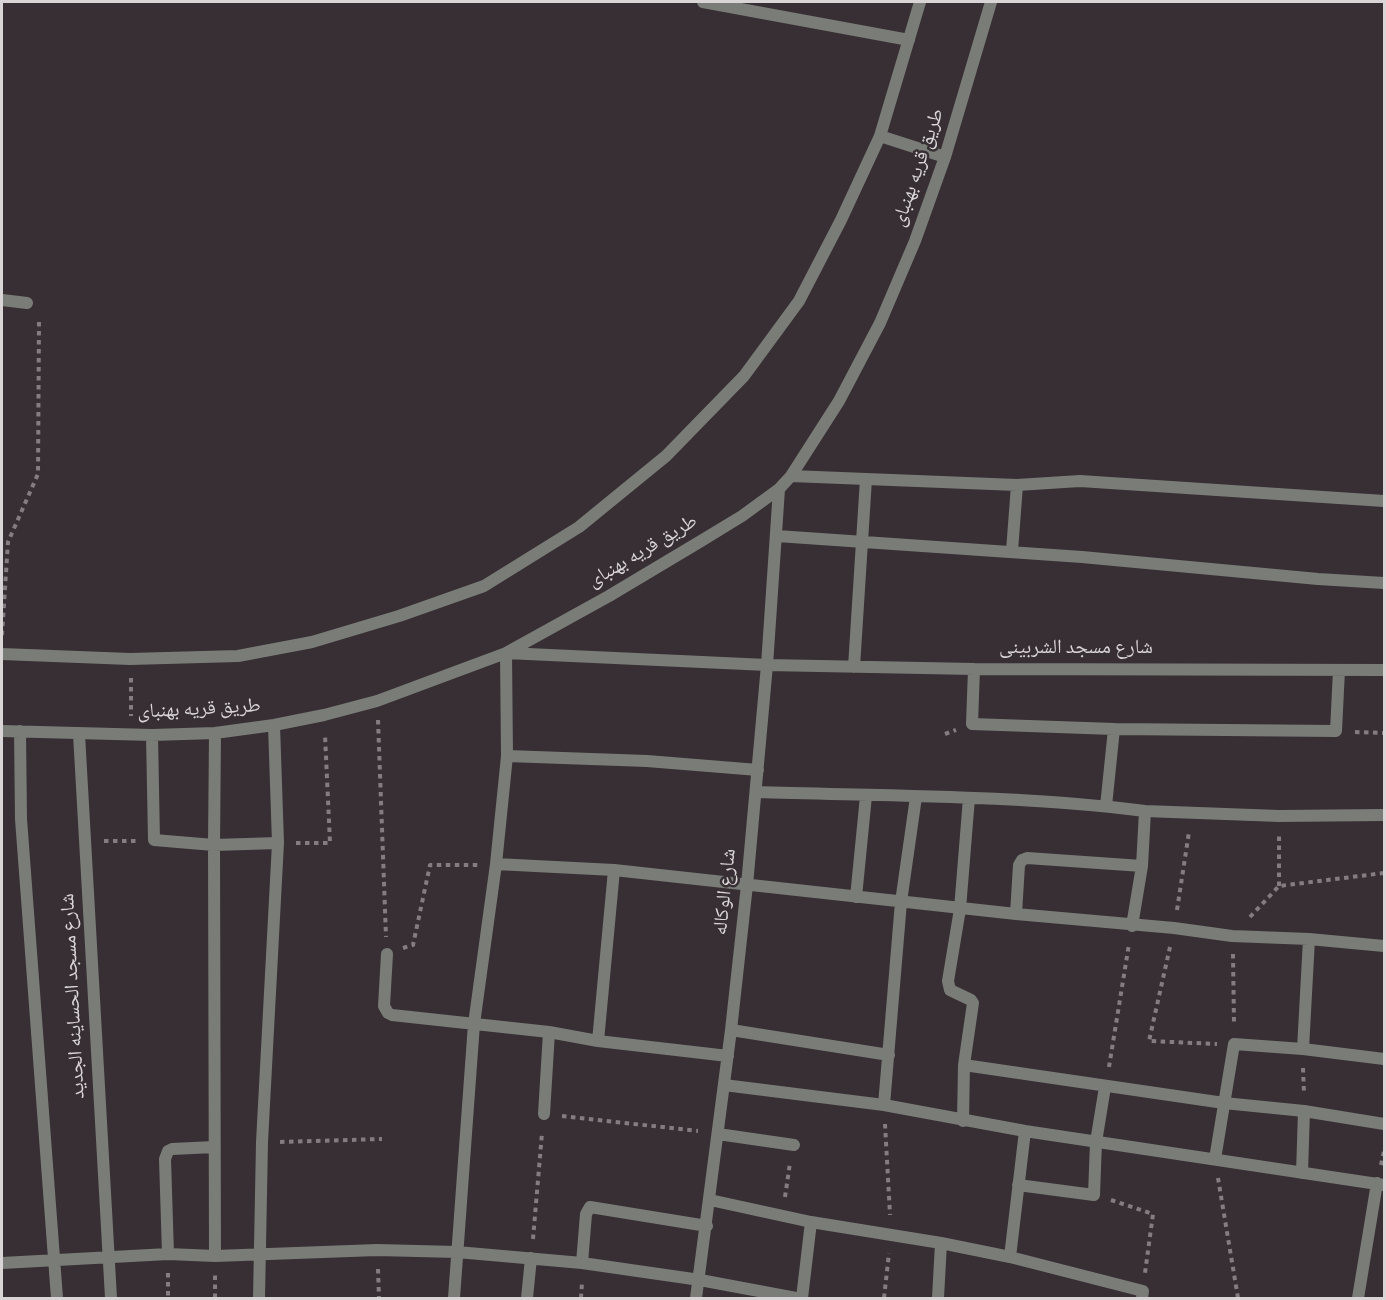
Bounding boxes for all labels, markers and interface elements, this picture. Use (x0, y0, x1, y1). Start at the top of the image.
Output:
street label: طريق قريه بهنباى (888, 106, 950, 230)
street label: طريق قريه بهنباى (584, 510, 702, 594)
street label: شارع مسجد الشربينى (999, 637, 1153, 661)
street label: طريق قريه بهنباى (137, 695, 261, 725)
street label: شارع الوكاله (710, 847, 742, 937)
street label: شارع مسجد الحساينه الجديد (57, 893, 91, 1099)

